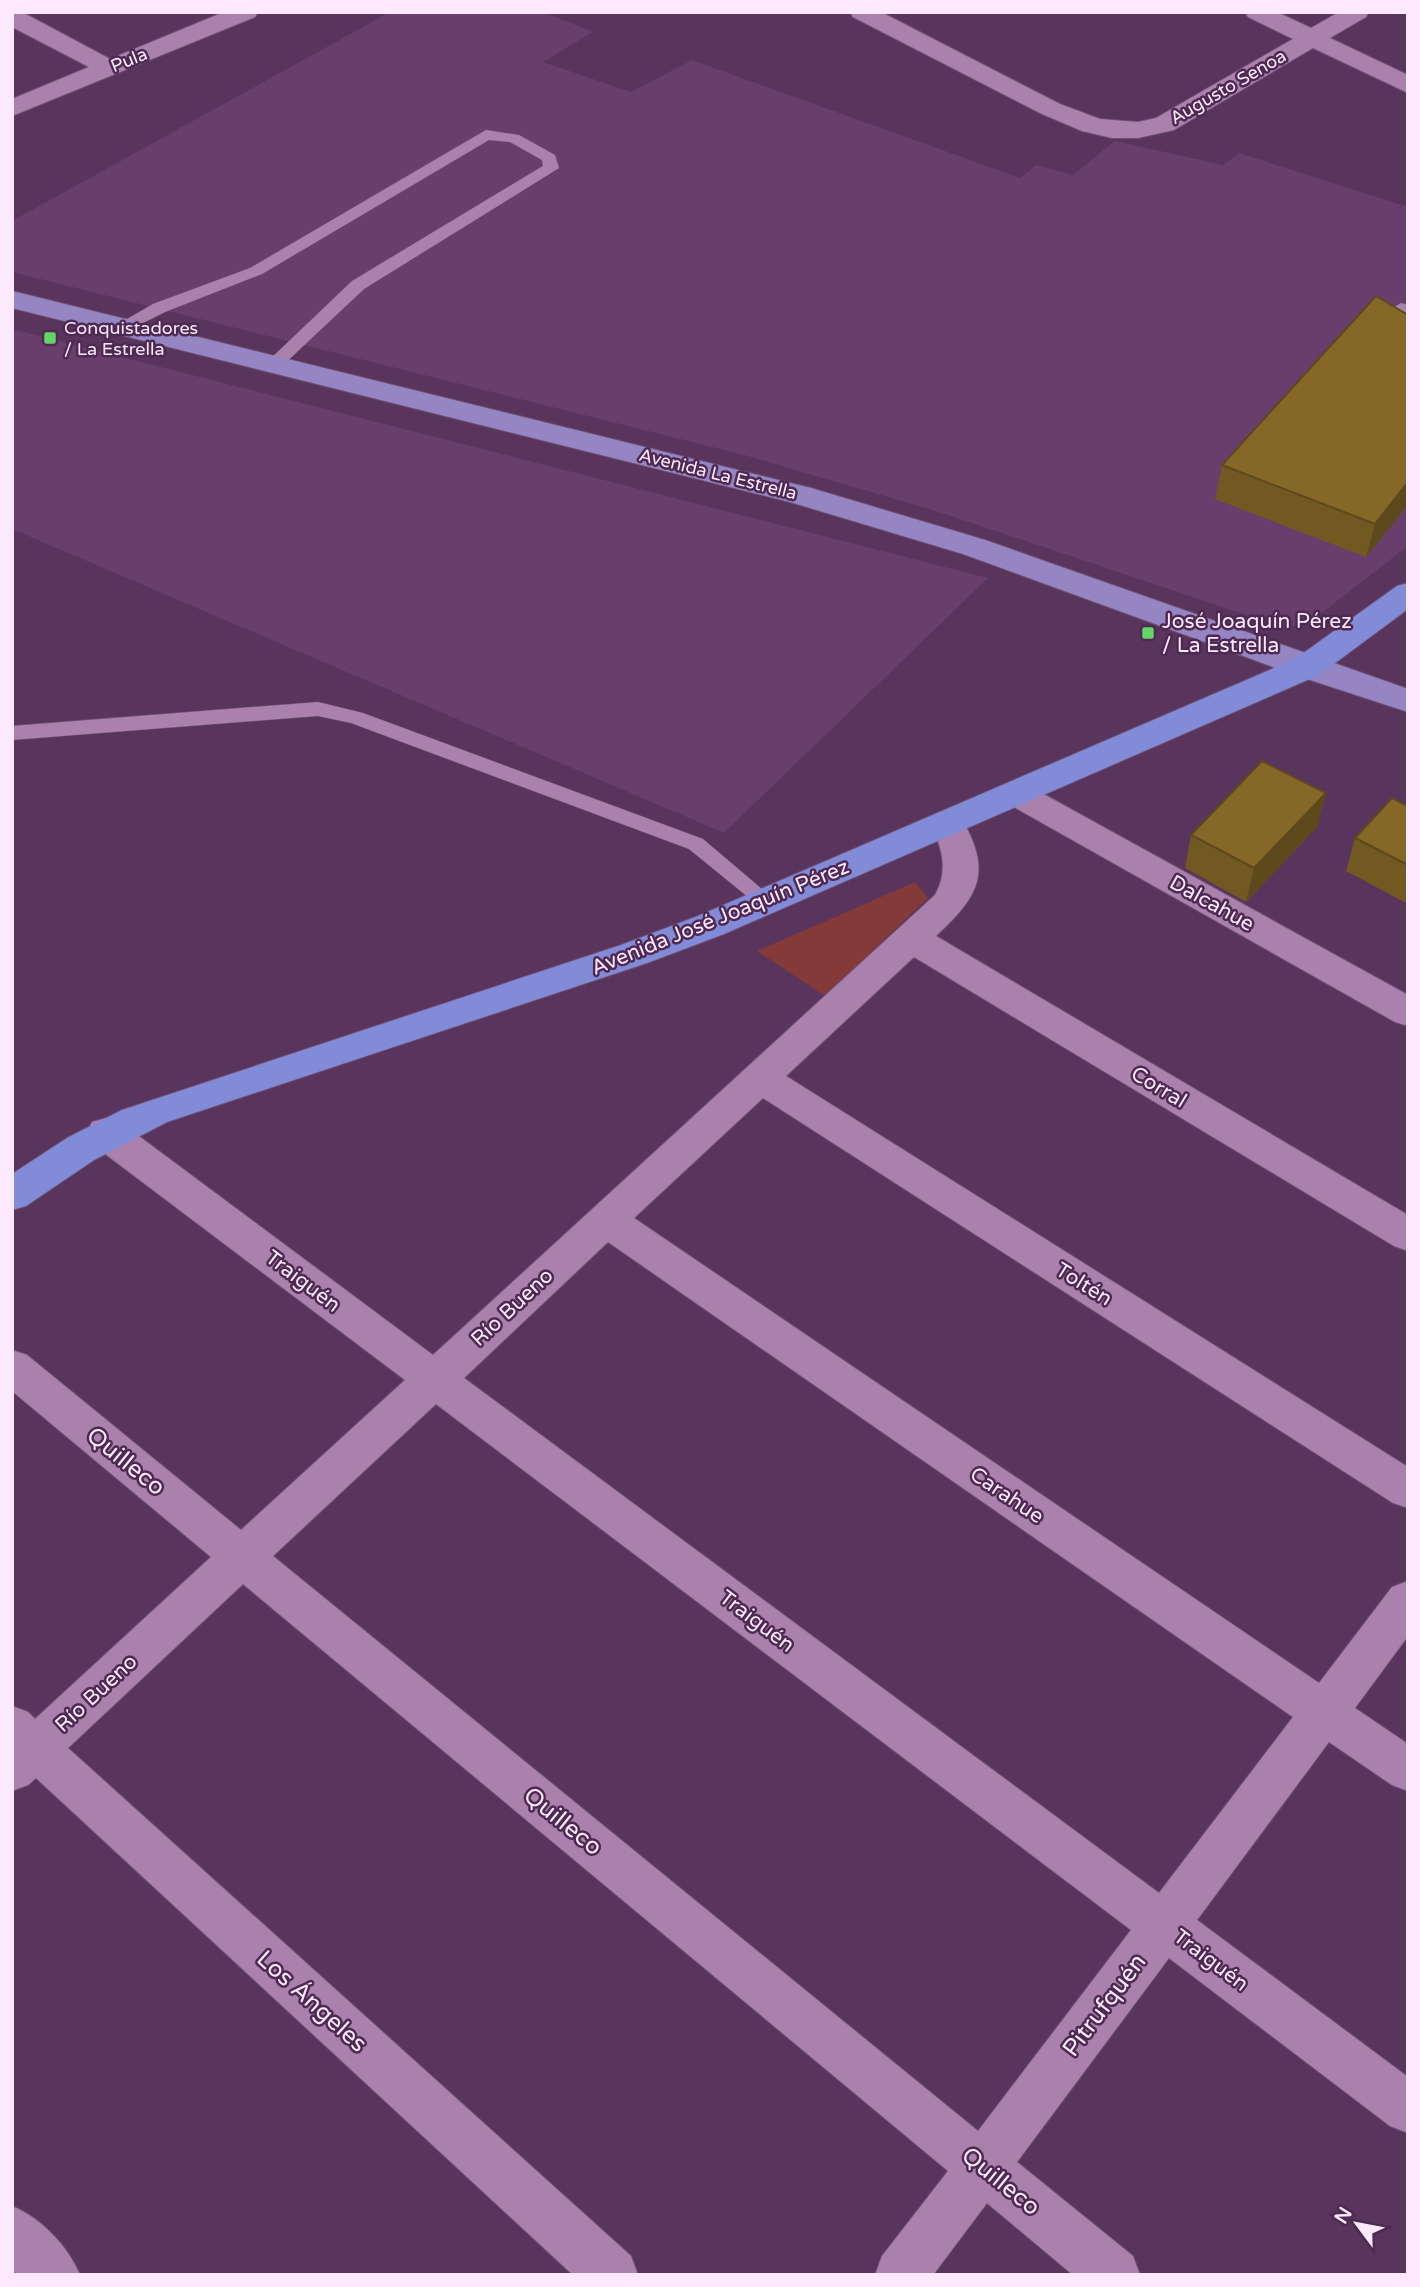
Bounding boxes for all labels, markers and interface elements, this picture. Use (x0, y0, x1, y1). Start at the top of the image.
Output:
street label: Pula (107, 43, 151, 77)
street label: Augusto Senoa (1166, 45, 1290, 129)
place label: Conquistadores / La Estrella (64, 317, 198, 360)
marker: Conquistadores / La Estrella (42, 330, 58, 346)
street label: Avenida La Estrella (637, 444, 799, 504)
place label: José Joaquín Pérez / La Estrella (1162, 609, 1352, 658)
marker: José Joaquín Pérez / La Estrella (1140, 625, 1156, 641)
street label: Avenida José Joaquín Pérez (588, 854, 853, 981)
street label: Dalcahue (1165, 870, 1259, 937)
street label: Corral (1127, 1061, 1191, 1114)
street label: Traiguén (260, 1245, 345, 1318)
street label: Toltén (1051, 1257, 1117, 1311)
street label: Río Bueno (466, 1263, 559, 1352)
street label: Quilleco (81, 1421, 171, 1502)
street label: Carahue (965, 1462, 1048, 1529)
street label: Traiguén (714, 1585, 799, 1658)
street label: Río Bueno (50, 1649, 143, 1738)
street label: Quilleco (518, 1781, 608, 1862)
street label: Traiguén (1168, 1924, 1253, 1997)
street label: Los Ángeles (251, 1944, 373, 2058)
street label: Pitrufquén (1056, 1948, 1152, 2062)
street label: Quilleco (956, 2141, 1046, 2222)
north arrow (1322, 2189, 1392, 2259)
text: N (1330, 2203, 1357, 2228)

